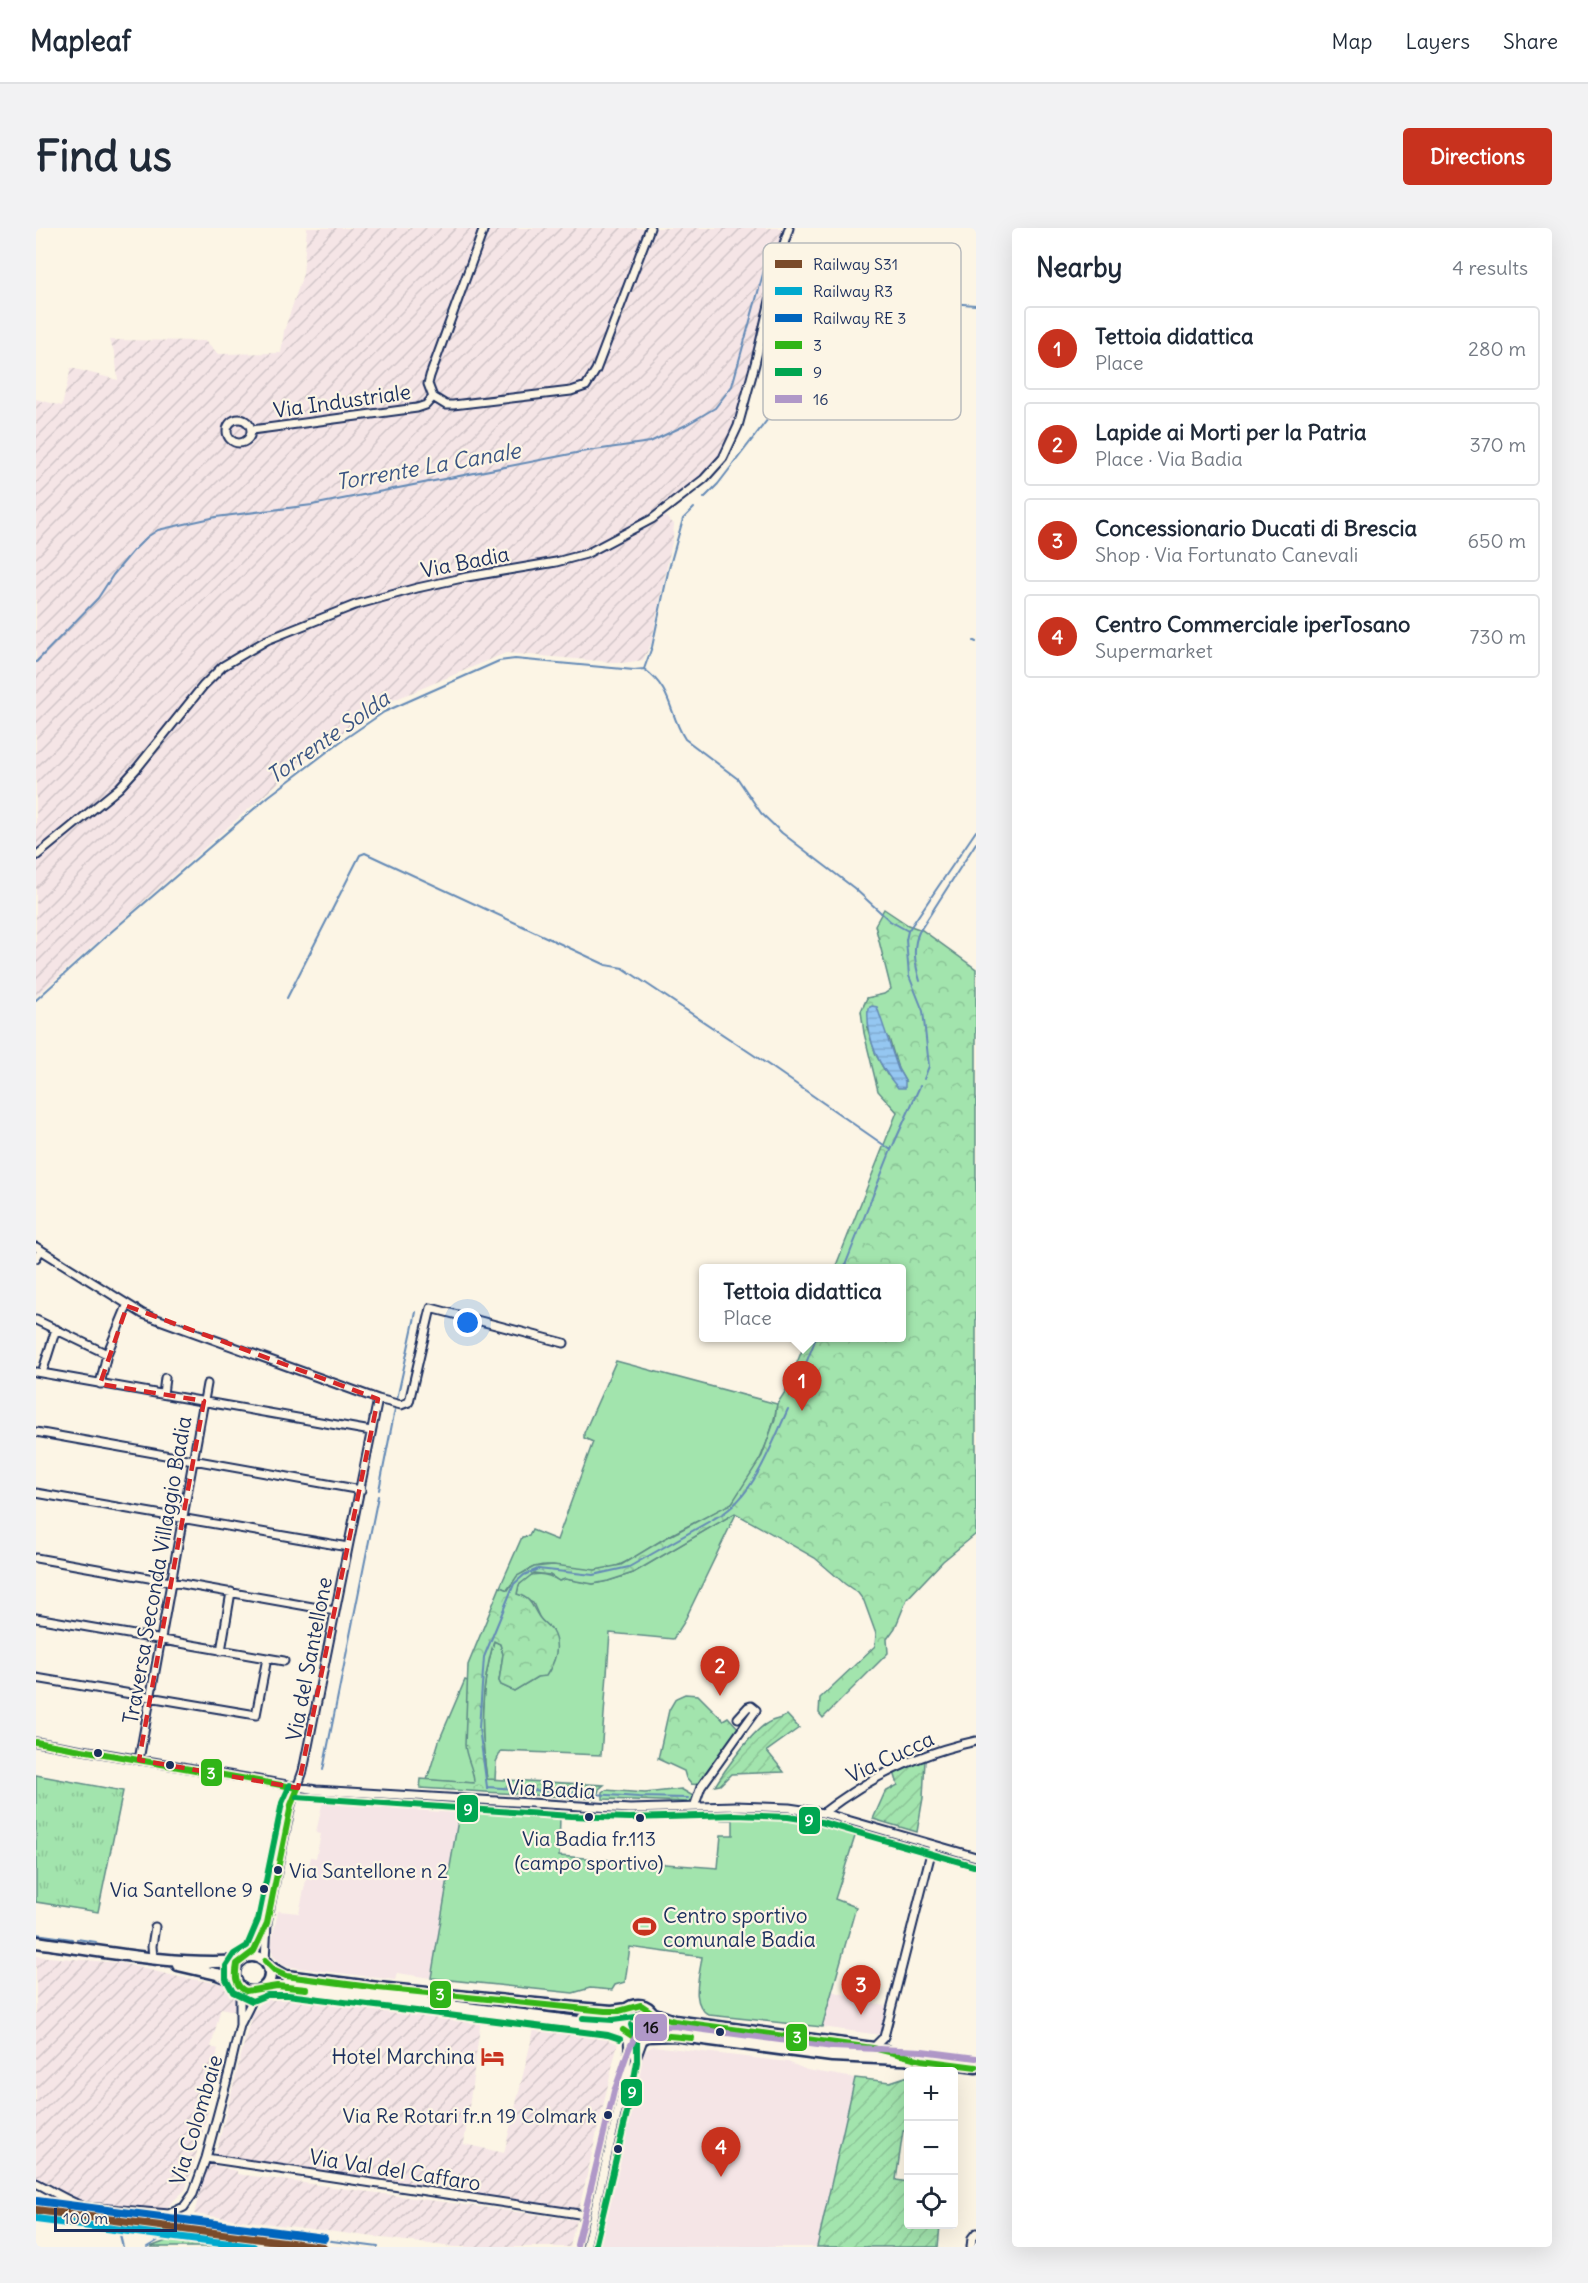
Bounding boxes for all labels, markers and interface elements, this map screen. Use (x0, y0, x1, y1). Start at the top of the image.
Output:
text: Mapleaf (30, 23, 131, 59)
text: Map (1332, 28, 1372, 55)
text: Layers (1405, 28, 1470, 55)
text: Share (1503, 28, 1558, 55)
button: Directions (1403, 128, 1552, 185)
text: Find us (36, 130, 172, 182)
legend (763, 243, 961, 420)
text: Nearby (1036, 251, 1122, 284)
text: Railway S31 (813, 254, 898, 274)
text: 4 results (1452, 255, 1528, 280)
text: Railway R3 (813, 281, 893, 301)
text: Railway RE 3 (813, 308, 906, 328)
text: Tettoia didattica (1095, 322, 1253, 350)
text: 3 (813, 335, 822, 355)
text: 1 (1054, 336, 1061, 361)
text: 280 m (1468, 336, 1526, 361)
text: Place (1095, 350, 1143, 375)
text: 9 (813, 362, 822, 382)
street label: Via Industriale (272, 378, 412, 424)
text: 16 (813, 389, 829, 409)
text: Lapide ai Morti per la Patria (1095, 418, 1367, 446)
text: 2 (1052, 432, 1063, 457)
text: 370 m (1469, 432, 1526, 457)
water label: Torrente La Canale (334, 436, 525, 496)
text: Place · Via Badia (1095, 446, 1243, 471)
text: Concessionario Ducati di Brescia (1095, 514, 1417, 542)
text: 3 (1052, 528, 1063, 553)
text: 650 m (1468, 528, 1526, 553)
street label: Via Badia (418, 540, 512, 584)
text: Shop · Via Fortunato Canevali (1095, 542, 1358, 567)
text: Centro Commerciale iperTosano (1095, 610, 1410, 638)
text: 4 (1052, 624, 1063, 649)
text: 730 m (1469, 624, 1526, 649)
text: Supermarket (1095, 638, 1213, 663)
water label: Torrente Solda (261, 684, 396, 790)
popup (699, 1264, 906, 1342)
text: Tettoia didattica (723, 1277, 882, 1305)
text: Place (723, 1305, 772, 1330)
your location (453, 1308, 482, 1337)
pin: 1 (782, 1362, 822, 1411)
street label: Traversa Seconda Villaggio Badia (117, 1414, 197, 1726)
street label: Via del Santellone (280, 1575, 338, 1743)
pin: 2 (700, 1646, 740, 1696)
street label: Via Cucca (842, 1725, 938, 1789)
unlabelled marker (92, 1747, 104, 1759)
line badge: 3 (200, 1758, 223, 1787)
unlabelled marker (164, 1759, 176, 1771)
text: 3 (206, 1763, 216, 1783)
street label: Via Badia (506, 1773, 596, 1805)
line badge: 9 (456, 1794, 479, 1823)
text: 9 (463, 1799, 473, 1819)
line badge: 9 (798, 1806, 821, 1835)
text: 9 (804, 1810, 814, 1830)
marker: Via Badia fr.113 (campo sportivo) (583, 1811, 595, 1823)
unlabelled marker (634, 1812, 646, 1824)
place label: Via Badia fr.113 (campo sportivo) (514, 1826, 664, 1875)
place label: Via Santellone n 2 (289, 1858, 448, 1883)
marker: Via Santellone n 2 (272, 1864, 284, 1876)
place label: Via Santellone 9 (110, 1877, 253, 1902)
marker: Via Santellone 9 (258, 1883, 270, 1895)
place label: Centro sportivo comunale Badia (663, 1902, 816, 1953)
sports icon: Centro sportivo comunale Badia (632, 1914, 658, 1940)
pin: 3 (842, 1966, 880, 2015)
line badge: 3 (429, 1980, 452, 2009)
text: 3 (435, 1984, 445, 2004)
line badge: 16 (634, 2013, 668, 2042)
text: 16 (643, 2017, 659, 2037)
line badge: 3 (785, 2023, 808, 2052)
unlabelled marker (714, 2026, 726, 2038)
text: 3 (792, 2027, 802, 2047)
place label: Hotel Marchina (331, 2043, 475, 2070)
hotel icon: Hotel Marchina (480, 2043, 506, 2069)
street label: Via Colombaie (163, 2052, 229, 2188)
map controls (904, 2067, 958, 2229)
button: + (904, 2067, 958, 2121)
line badge: 9 (620, 2078, 643, 2107)
text: 9 (627, 2082, 637, 2102)
place label: Via Re Rotari fr.n 19 Colmark (343, 2103, 597, 2128)
marker: Via Re Rotari fr.n 19 Colmark (602, 2109, 614, 2121)
button: − (904, 2121, 958, 2175)
pin: 4 (702, 2128, 740, 2177)
street label: Via Val del Caffaro (307, 2143, 483, 2197)
unlabelled marker (612, 2143, 624, 2155)
button: locate (904, 2175, 958, 2229)
scale bar (54, 2205, 177, 2232)
text: 100 m (63, 2208, 108, 2228)

